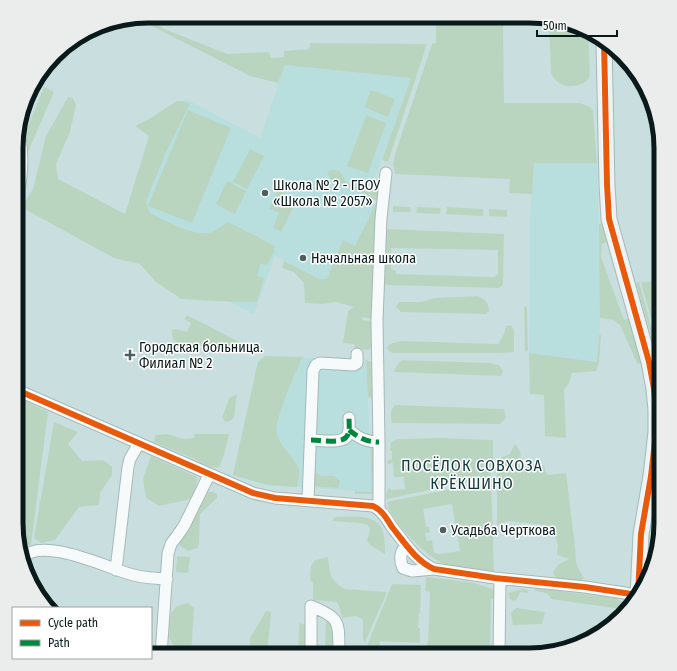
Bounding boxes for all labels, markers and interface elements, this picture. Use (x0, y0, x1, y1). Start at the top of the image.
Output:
scale bar (537, 12, 617, 38)
text: 50 m (543, 19, 567, 33)
place label: Школа № 2 - ГБОУ «Школа № 2057» (273, 177, 380, 210)
marker: Школа № 2 - ГБОУ «Школа № 2057» (260, 188, 270, 198)
place label: Начальная школа (311, 250, 416, 267)
marker: Начальная школа (298, 253, 308, 263)
place label: Городская больница. Филиал № 2 (139, 339, 263, 372)
marker: Городская больница. Филиал № 2 (124, 349, 136, 361)
district label: ПОСЁЛОК СОВХОЗА КРЁКШИНО (401, 456, 543, 493)
place label: Усадьба Черткова (450, 522, 556, 539)
marker: Усадьба Черткова (438, 525, 448, 535)
legend (12, 607, 152, 659)
text: Cycle path (48, 616, 98, 630)
text: Path (48, 636, 70, 650)

